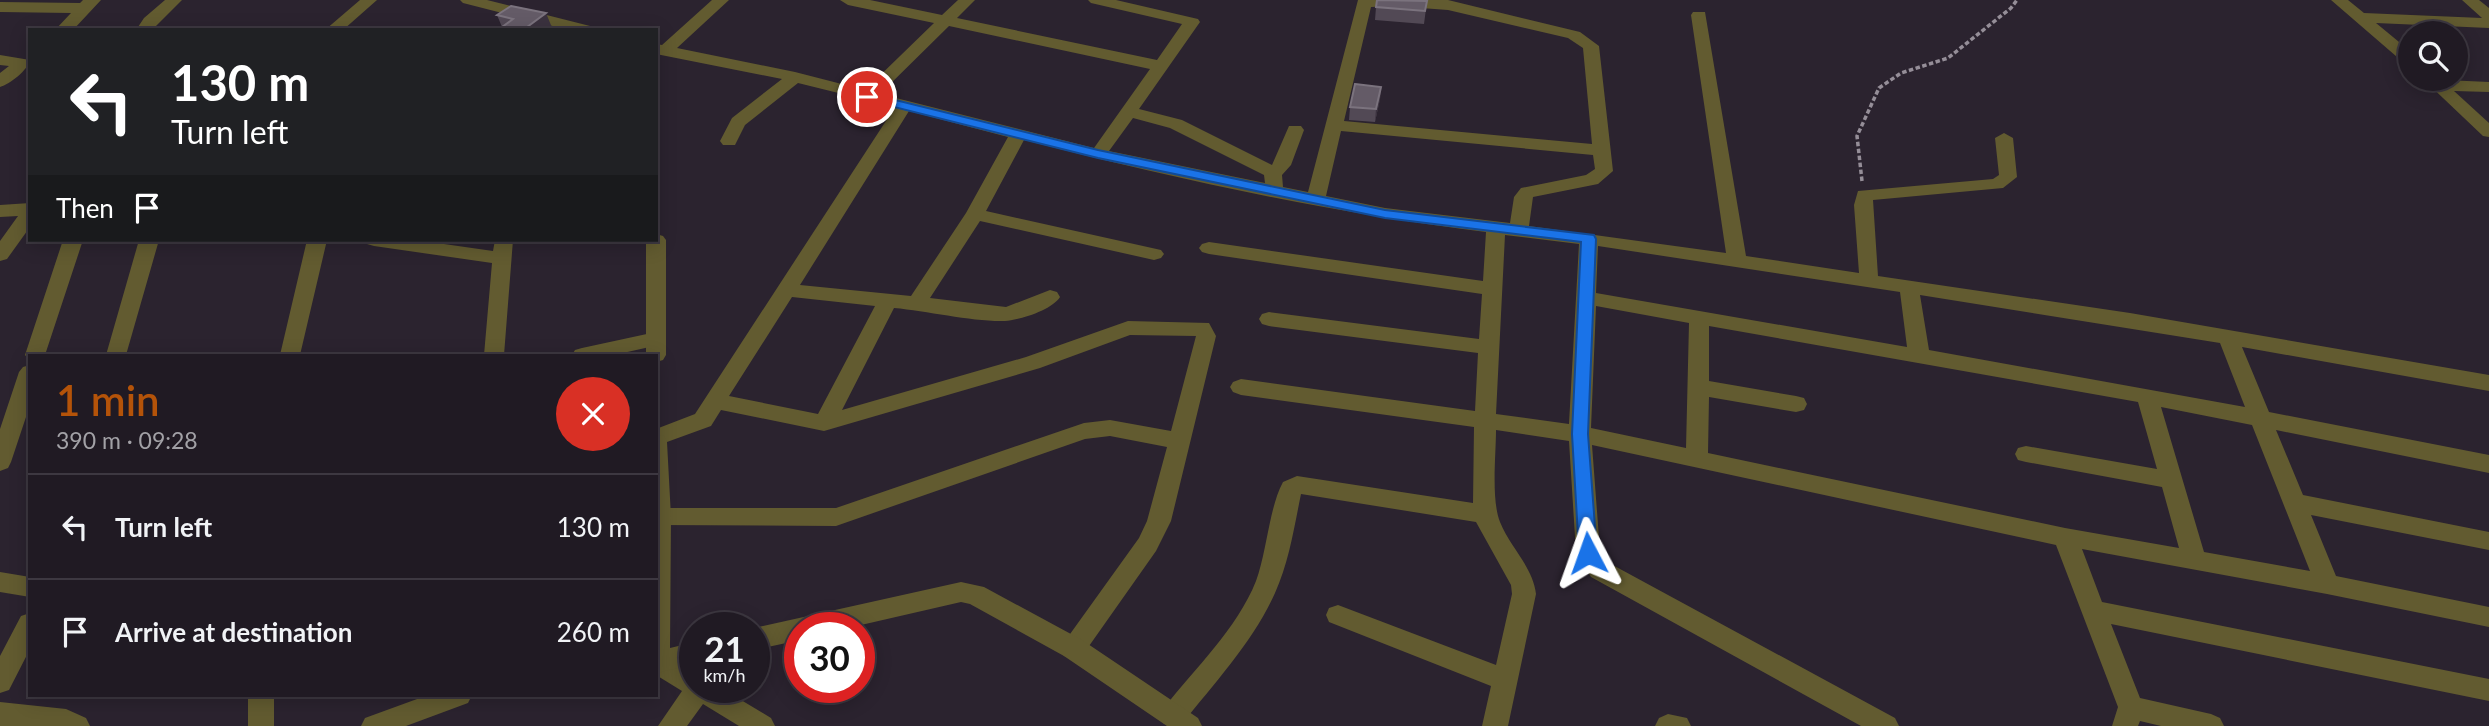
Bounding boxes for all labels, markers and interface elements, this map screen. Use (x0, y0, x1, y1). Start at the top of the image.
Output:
map controls (2398, 21, 2468, 91)
button: search (2398, 21, 2468, 91)
text: 130 m (171, 53, 309, 111)
icon: left (56, 56, 147, 147)
pin (837, 67, 897, 127)
icon: arrive (848, 78, 886, 116)
text: Turn left (171, 112, 288, 151)
icon: arrive (128, 189, 166, 227)
text: Then (56, 192, 114, 224)
text: 1 min (56, 375, 160, 425)
button: close (556, 377, 630, 451)
text: 390 m · 09:28 (56, 426, 198, 454)
icon: left (56, 508, 94, 546)
text: Turn left (115, 511, 212, 543)
text: 130 m (557, 511, 630, 543)
position arrow (1551, 516, 1625, 590)
speed limit sign: 30 (784, 612, 875, 703)
icon: arrive (56, 613, 94, 651)
text: Arrive at destination (115, 616, 352, 648)
text: 260 m (557, 616, 630, 648)
text: 21 (704, 627, 745, 669)
text: km/h (703, 664, 746, 686)

